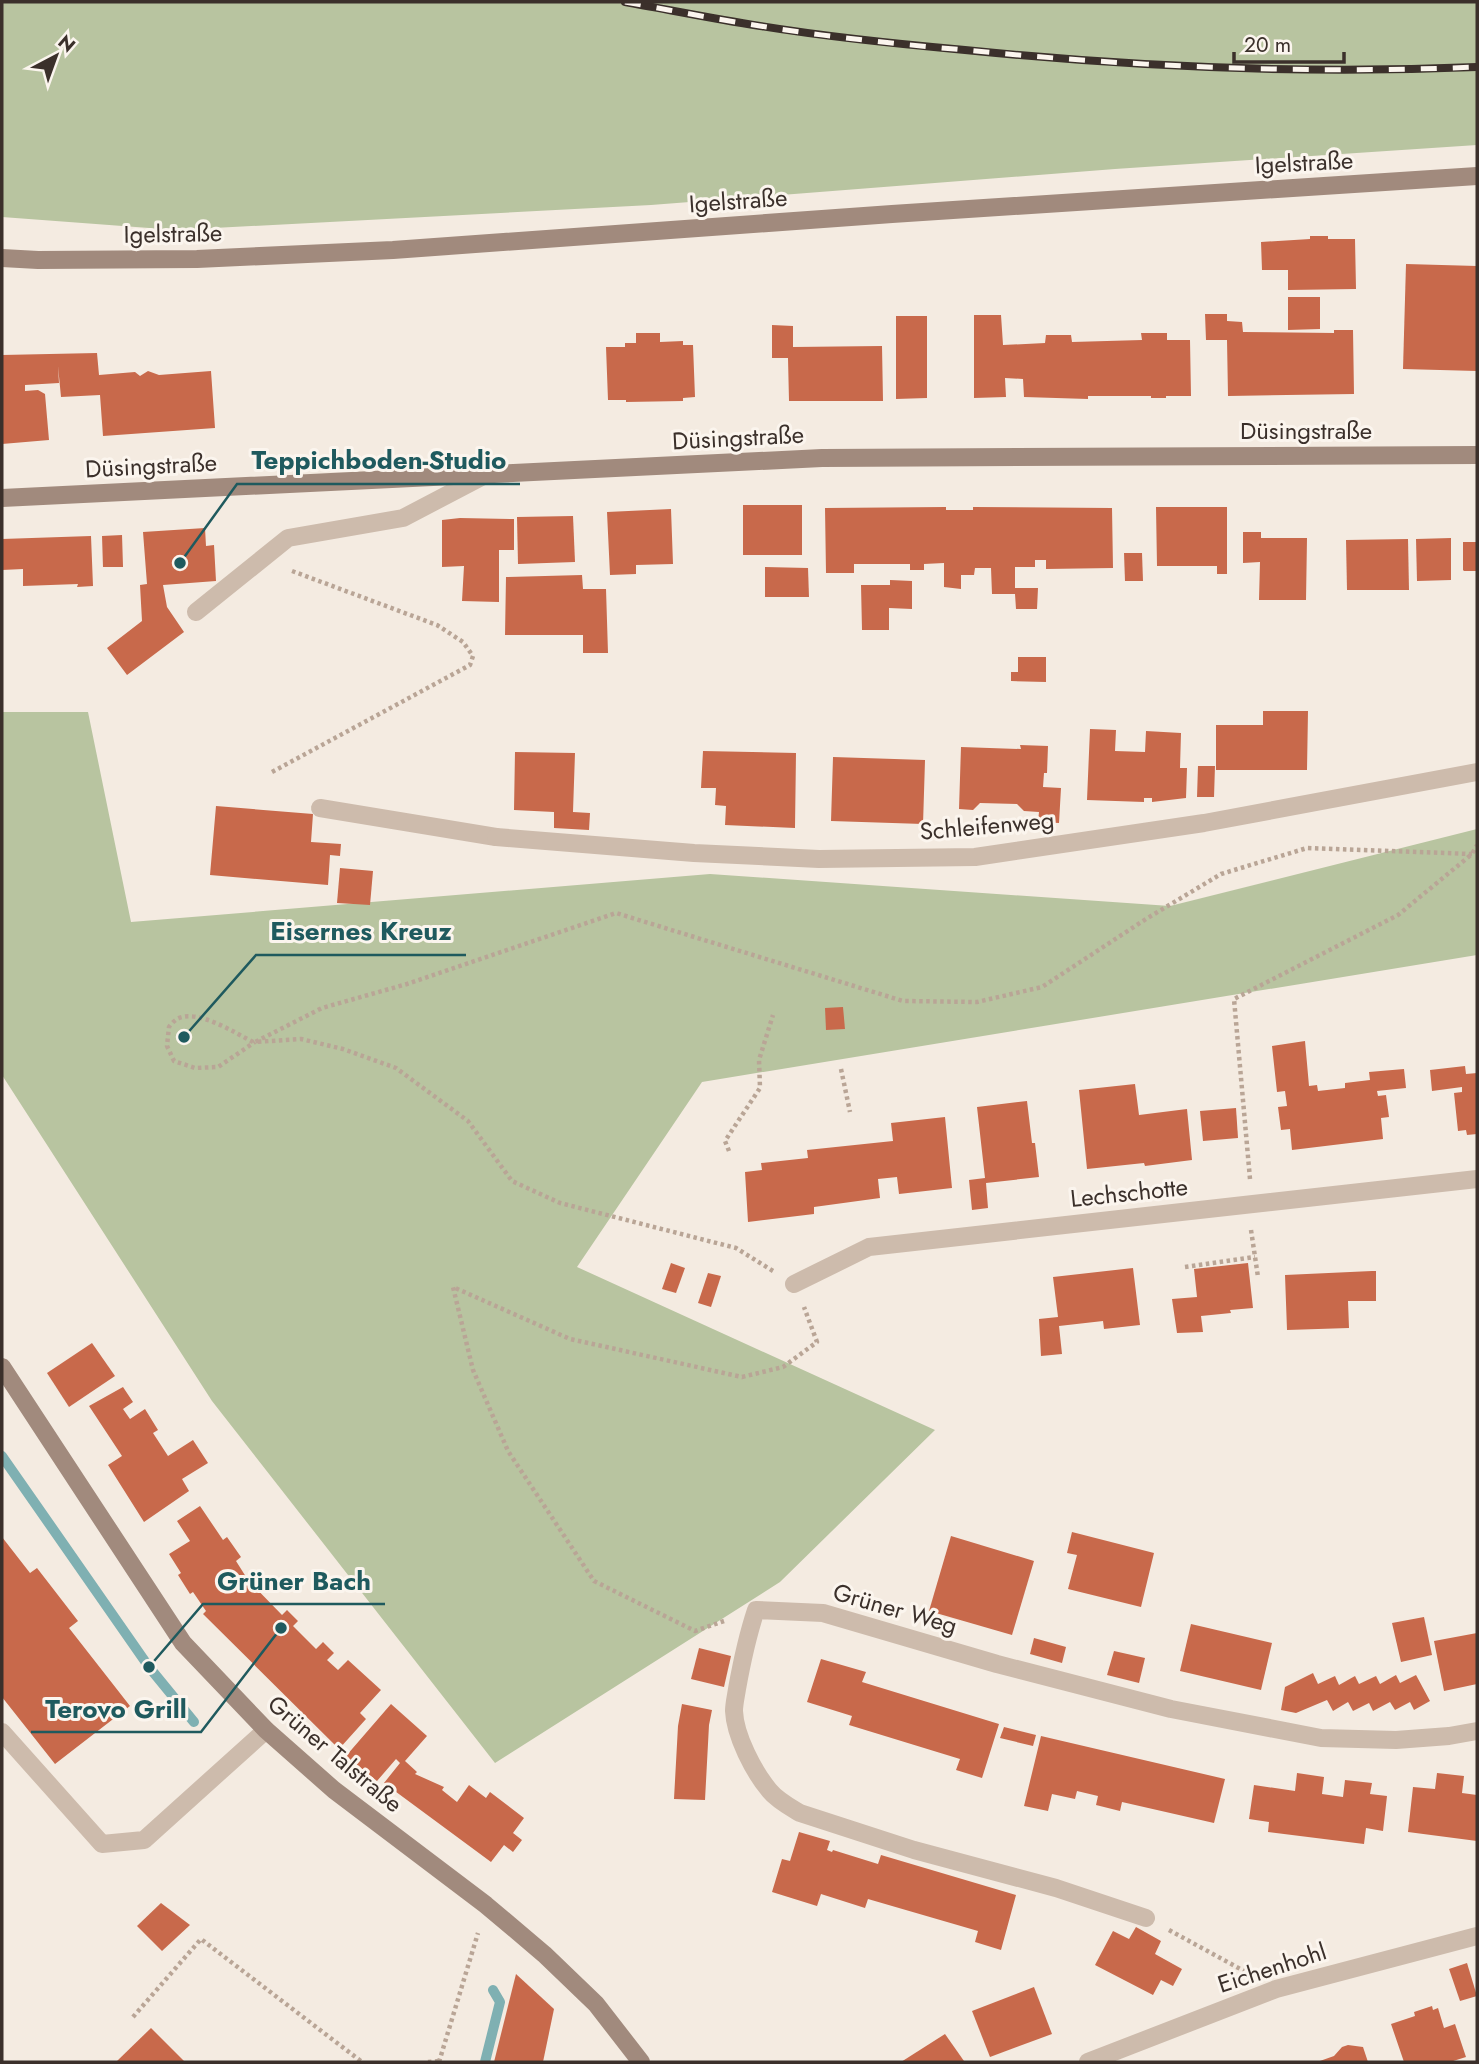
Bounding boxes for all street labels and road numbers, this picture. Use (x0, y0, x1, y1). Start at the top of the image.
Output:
street label: Igelstraße (1254, 142, 1354, 183)
street label: Igelstraße (688, 180, 788, 221)
street label: Igelstraße (123, 215, 223, 252)
street label: Düsingstraße (1240, 413, 1372, 448)
street label: Düsingstraße (671, 417, 805, 458)
street label: Düsingstraße (84, 445, 218, 486)
street label: Schleifenweg (918, 802, 1056, 849)
street label: Lechschotte (1068, 1169, 1189, 1216)
street label: Grüner Weg (829, 1574, 961, 1643)
street label: Grüner Talstraße (260, 1687, 410, 1821)
street label: Eichenhohl (1213, 1934, 1331, 2002)

